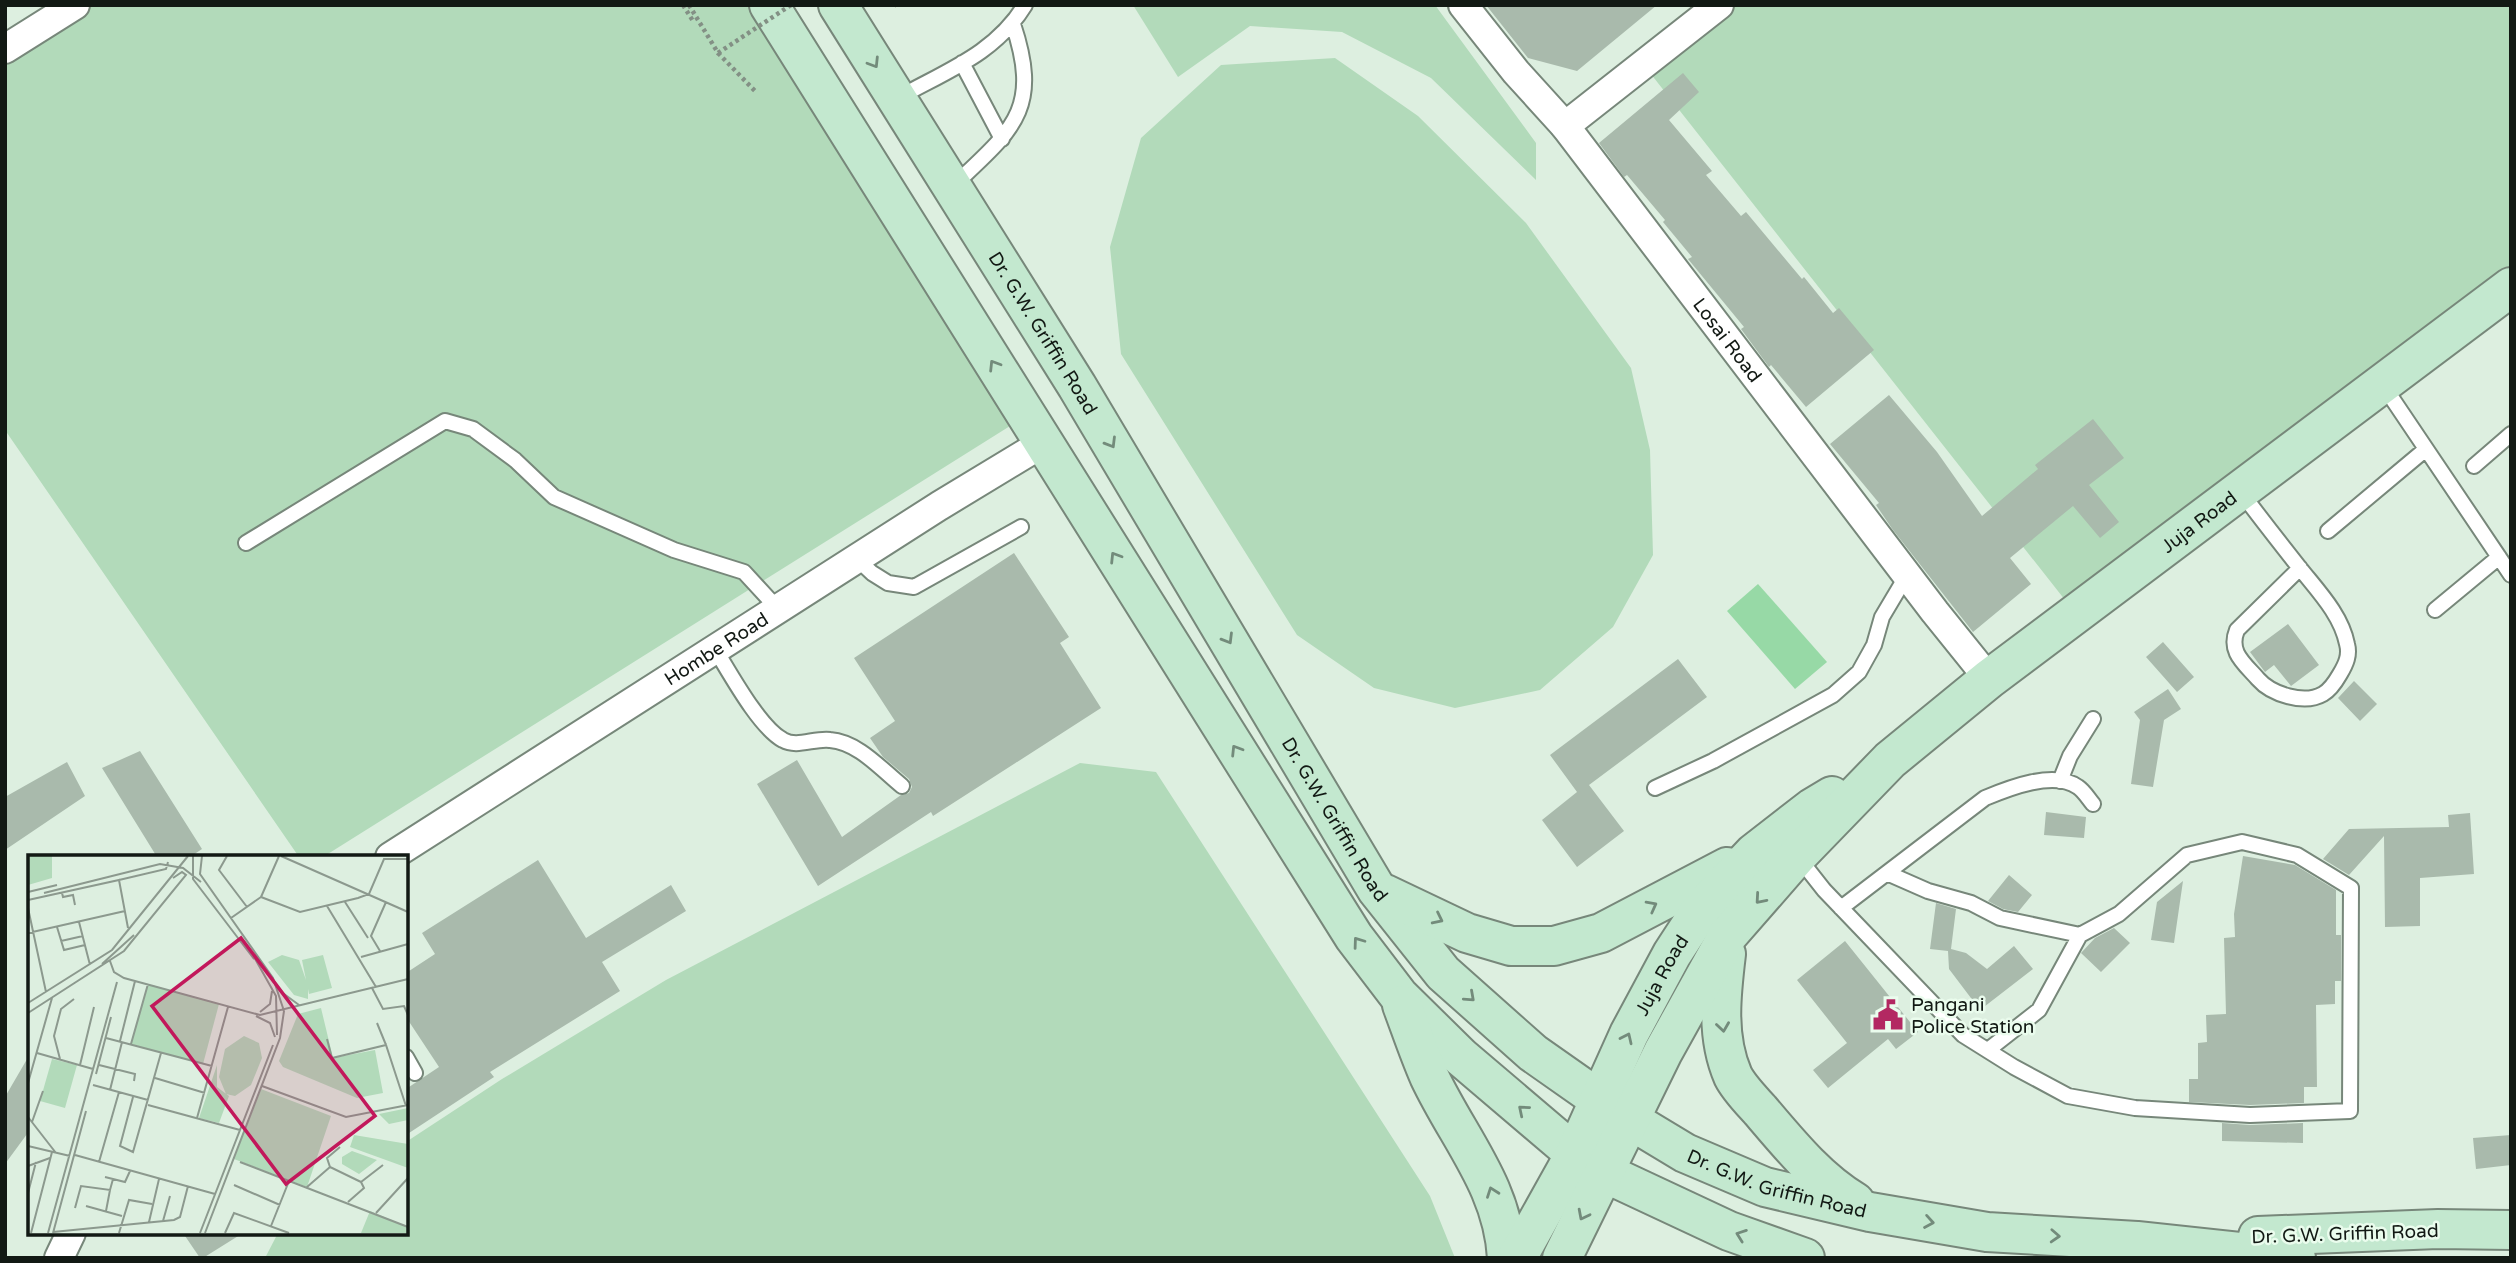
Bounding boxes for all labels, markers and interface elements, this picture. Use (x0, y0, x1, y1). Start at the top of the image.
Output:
one-way arrow (866, 55, 879, 68)
street label: Dr. G.W. Griffin Road (984, 248, 1101, 419)
street label: Losai Road (1688, 294, 1766, 387)
one-way arrow (989, 359, 1002, 372)
one-way arrow (1103, 436, 1116, 449)
street label: Juja Road (2157, 487, 2241, 558)
one-way arrow (1110, 552, 1123, 565)
street label: Hombe Road (661, 608, 772, 691)
one-way arrow (1219, 631, 1232, 644)
street label: Dr. G.W. Griffin Road (1277, 734, 1392, 906)
one-way arrow (1232, 744, 1245, 757)
inset map (28, 855, 408, 1235)
one-way arrow (1756, 891, 1768, 904)
one-way arrow (1645, 901, 1658, 914)
one-way arrow (1431, 911, 1443, 925)
street label: Juja Road (1631, 931, 1693, 1019)
one-way arrow (1354, 937, 1366, 950)
one-way arrow (1462, 988, 1475, 1001)
place label: Pangani Police Station (1911, 994, 2034, 1038)
public building icon: Pangani Police Station (1871, 998, 1905, 1032)
one-way arrow (1715, 1021, 1730, 1033)
one-way arrow (1619, 1033, 1633, 1045)
one-way arrow (1518, 1106, 1531, 1118)
street label: Dr. G.W. Griffin Road (1683, 1145, 1869, 1223)
one-way arrow (1486, 1186, 1500, 1198)
one-way arrow (1578, 1208, 1592, 1220)
one-way arrow (1923, 1214, 1934, 1229)
street label: Dr. G.W. Griffin Road (2251, 1220, 2439, 1248)
one-way arrow (1735, 1229, 1747, 1243)
one-way arrow (2050, 1229, 2061, 1244)

